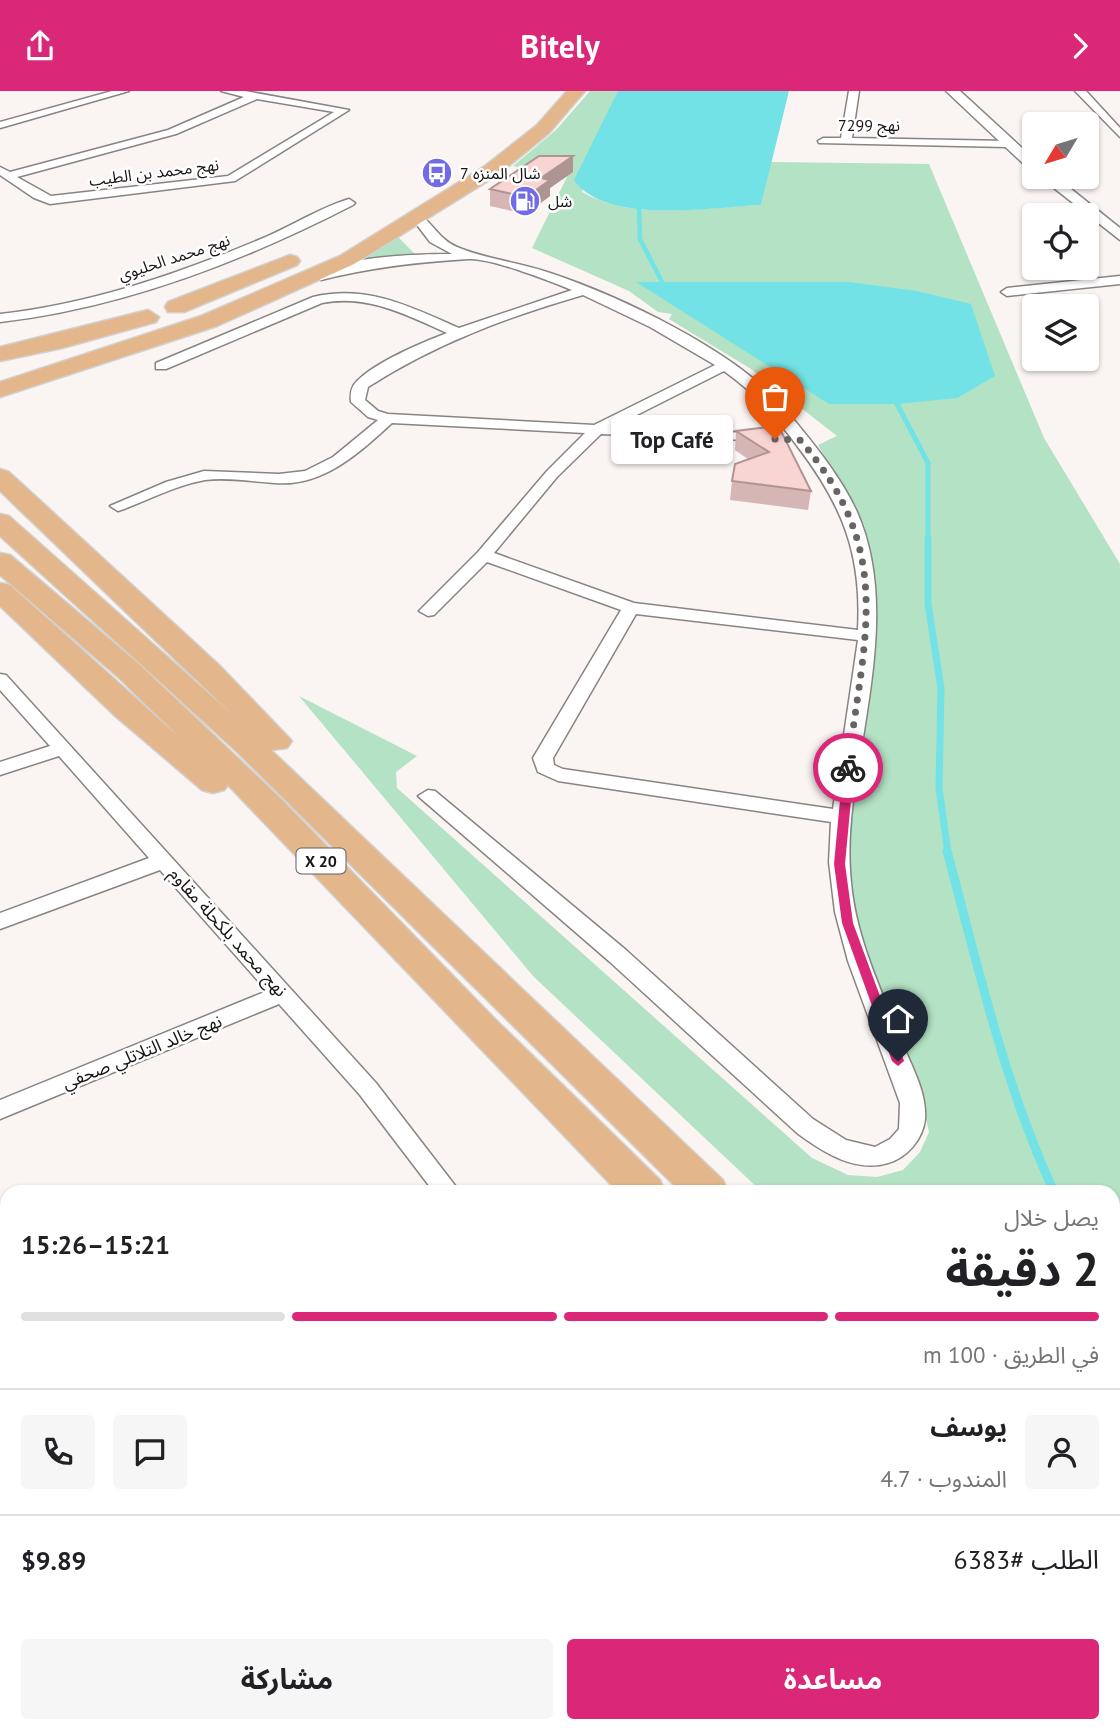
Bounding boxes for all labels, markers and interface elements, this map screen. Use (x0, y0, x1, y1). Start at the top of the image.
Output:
text: Bitely (520, 25, 600, 67)
icon: share (21, 27, 59, 65)
icon: forward (1061, 27, 1099, 65)
north arrow (1022, 112, 1099, 189)
map controls (1022, 112, 1099, 371)
street label: نهج 7299 (838, 115, 900, 138)
street label: نهج محمد بن الطيب (88, 154, 220, 193)
bus stop icon: شال المنزه 7 (420, 156, 454, 190)
place label: شال المنزه 7 (460, 163, 540, 184)
fuel station icon: شل (508, 184, 542, 218)
place label: شل (548, 191, 572, 211)
button: locate (1022, 203, 1099, 280)
street label: نهج محمد الحليوي (116, 230, 233, 287)
button: layers (1022, 294, 1099, 371)
pin (745, 367, 805, 439)
icon: bag (756, 378, 794, 416)
callout: Top Café (610, 415, 733, 463)
text: Top Café (630, 425, 714, 454)
courier (813, 733, 883, 803)
icon: bike (829, 749, 867, 787)
road number: X 20 (296, 849, 346, 873)
street label: نهج محمد بلكحلة مقاوم (162, 862, 293, 1003)
pin (868, 989, 928, 1061)
icon: home (879, 1000, 917, 1038)
street label: نهج خالد التلاتلي صحفي (58, 1009, 226, 1096)
text: يصل خلال (1004, 1203, 1099, 1232)
text: 15:21–15:26 (21, 1228, 170, 1261)
text: 2 دقيقة (946, 1239, 1099, 1299)
text: في الطريق · 100 m (923, 1340, 1099, 1369)
text: يوسف (930, 1410, 1007, 1443)
button: phone (21, 1415, 95, 1489)
button: chat (113, 1415, 187, 1489)
button: person (1025, 1415, 1099, 1489)
text: المندوب · 4.7 (881, 1464, 1007, 1493)
text: الطلب #6383 (954, 1543, 1099, 1576)
text: $9.89 (21, 1544, 86, 1577)
button: مشاركة (21, 1639, 553, 1719)
button: مساعدة (567, 1639, 1099, 1719)

